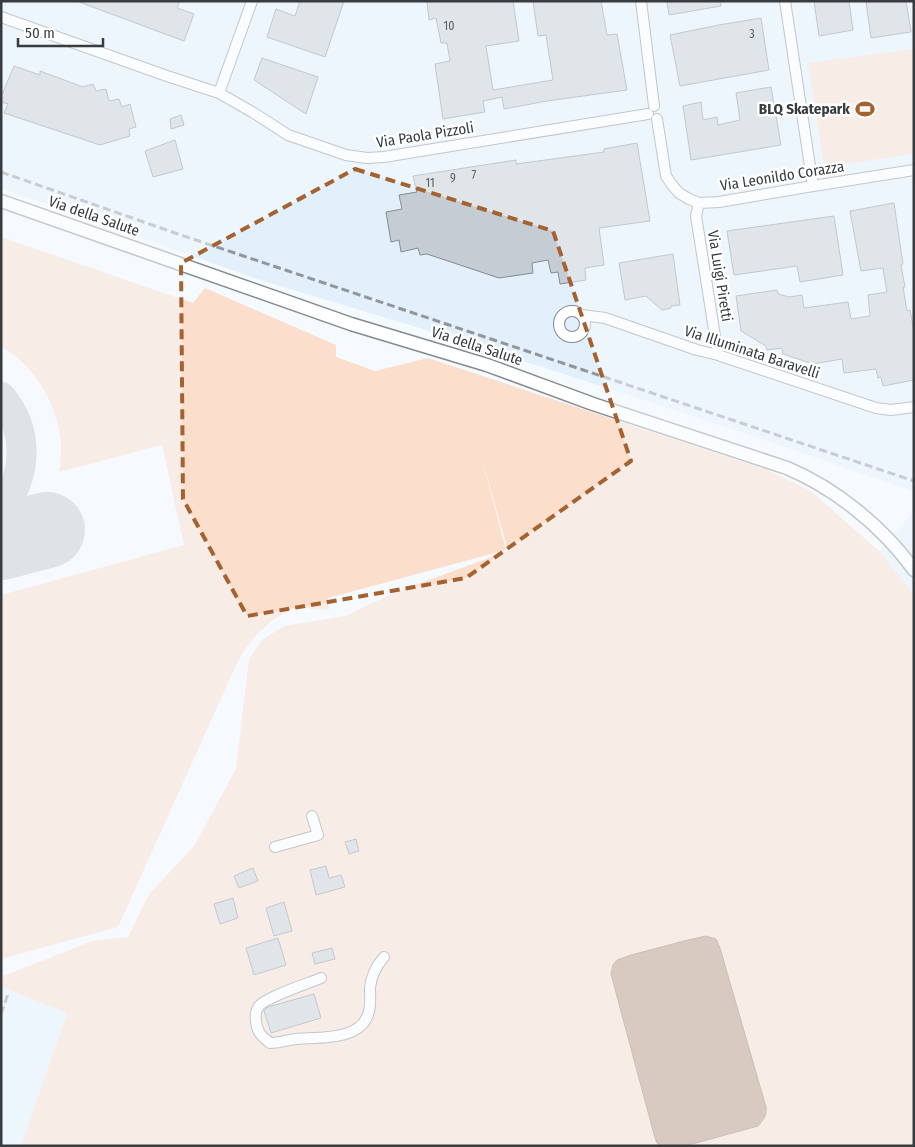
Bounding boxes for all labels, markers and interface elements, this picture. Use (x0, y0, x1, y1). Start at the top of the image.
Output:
scale bar (18, 15, 102, 47)
house number: 10 (444, 19, 454, 33)
text: 50 m (25, 24, 55, 42)
house number: 3 (749, 27, 755, 41)
sports icon: BLQ Skatepark (854, 98, 876, 120)
place label: BLQ Skatepark (759, 100, 850, 118)
street label: Via Paola Pizzoli (375, 118, 475, 152)
street label: Via Leonildo Corazza (719, 157, 845, 195)
house number: 7 (472, 168, 477, 182)
house number: 9 (450, 171, 456, 185)
house number: 11 (425, 176, 435, 190)
street label: Via della Salute (46, 192, 142, 240)
street label: Via Luigi Piretti (704, 229, 736, 323)
street label: Via Illuminata Baravelli (682, 322, 822, 382)
street label: Via della Salute (429, 323, 525, 369)

